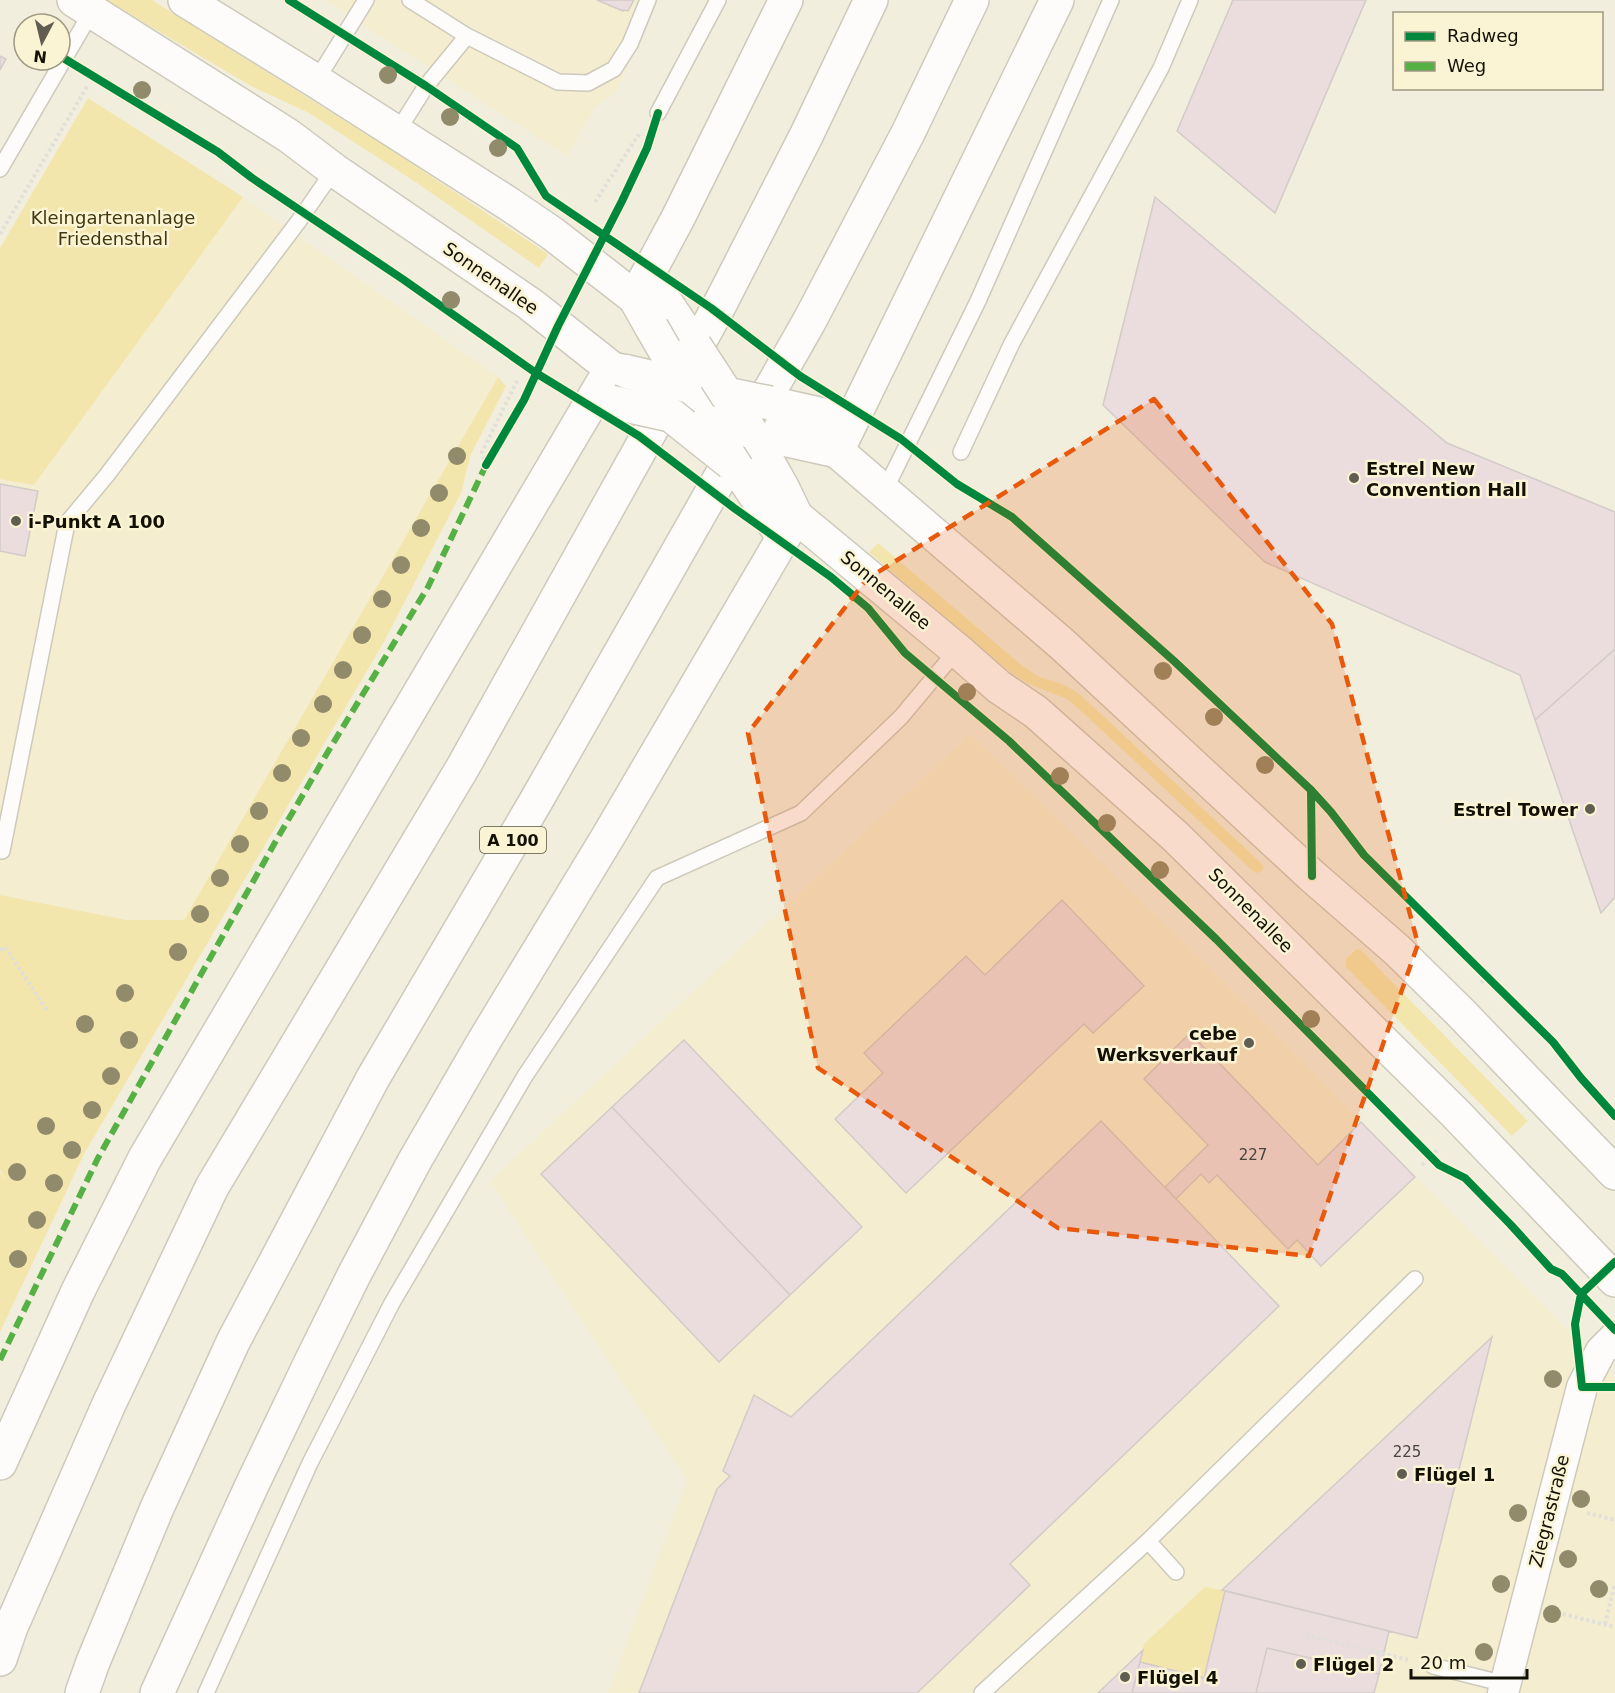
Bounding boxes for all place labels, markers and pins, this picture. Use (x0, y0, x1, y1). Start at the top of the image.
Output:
place label: Estrel New Convention Hall (1366, 458, 1527, 500)
marker: Estrel New Convention Hall (1347, 471, 1361, 485)
place label: i-Punkt A 100 (28, 511, 165, 532)
marker: i-Punkt A 100 (9, 514, 23, 528)
place label: Estrel Tower (1453, 799, 1578, 820)
marker: Estrel Tower (1583, 802, 1597, 816)
place label: cebe Werksverkauf (1096, 1023, 1237, 1065)
marker: cebe Werksverkauf (1242, 1036, 1256, 1050)
place label: Flügel 1 (1414, 1464, 1495, 1485)
marker: Flügel 1 (1395, 1467, 1409, 1481)
place label: Flügel 2 (1313, 1654, 1394, 1675)
marker: Flügel 2 (1294, 1657, 1308, 1671)
place label: Flügel 4 (1137, 1667, 1218, 1688)
marker: Flügel 4 (1118, 1670, 1132, 1684)

